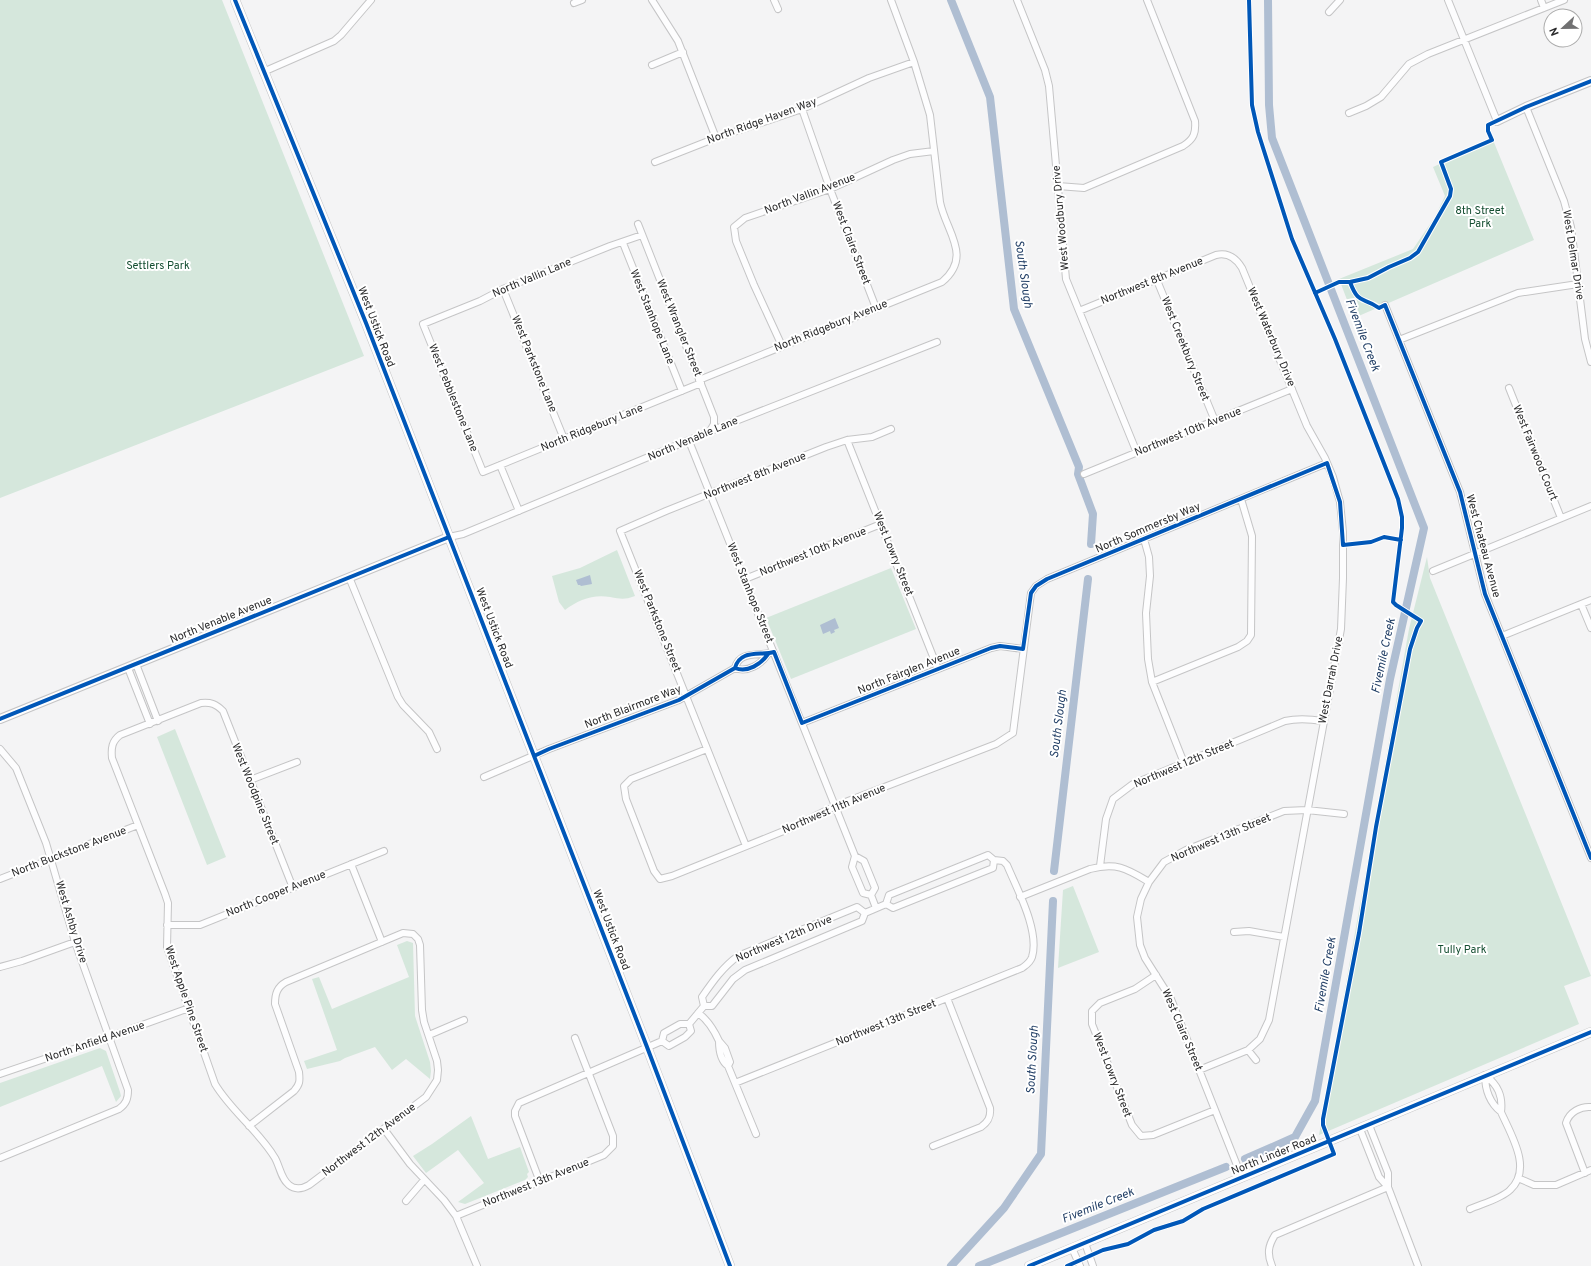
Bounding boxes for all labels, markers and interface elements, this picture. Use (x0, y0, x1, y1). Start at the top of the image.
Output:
north arrow (1543, 8, 1583, 48)
text: N (1547, 25, 1563, 38)
street label: North Ridge Haven Way (705, 95, 819, 147)
street label: West Woodbury Drive (1049, 165, 1073, 271)
street label: North Vallin Avenue (762, 170, 858, 218)
street label: West Claire Street (829, 199, 873, 287)
park label: 8th Street Park (1455, 204, 1505, 231)
street label: West Delmar Drive (1559, 209, 1587, 301)
water label: South Slough (1010, 239, 1036, 310)
street label: Northwest 8th Avenue (1099, 254, 1205, 308)
street label: North Vallin Lane (490, 255, 574, 301)
park label: Settlers Park (126, 259, 190, 273)
street label: West Stanhope Lane (627, 268, 677, 366)
street label: West Wrangler Street (653, 277, 705, 379)
street label: West Ustick Road (354, 285, 398, 369)
street label: West Waterbury Drive (1244, 285, 1298, 389)
street label: West Creekbury Street (1158, 295, 1212, 403)
water label: Fivemile Creek (1341, 296, 1384, 374)
street label: North Ridgebury Avenue (772, 297, 890, 355)
street label: West Parkstone Lane (508, 313, 560, 415)
street label: West Pebblestone Lane (425, 342, 481, 454)
street label: North Ridgebury Lane (539, 401, 645, 455)
street label: West Fairwood Court (1509, 403, 1561, 503)
street label: Northwest 10th Avenue (1133, 404, 1244, 460)
street label: North Venable Lane (646, 414, 740, 464)
street label: Northwest 8th Avenue (702, 449, 808, 503)
street label: West Chateau Avenue (1462, 493, 1504, 599)
street label: North Sommersby Way (1093, 499, 1203, 556)
street label: West Lowry Street (870, 510, 916, 598)
street label: Northwest 10th Avenue (758, 524, 869, 580)
street label: West Stanhope Street (723, 541, 777, 645)
street label: West Parkstone Street (630, 568, 684, 674)
street label: West Ustick Road (472, 586, 516, 670)
street label: North Venable Avenue (168, 593, 274, 647)
water label: Fivemile Creek (1368, 616, 1400, 695)
street label: West Darrah Drive (1316, 635, 1346, 725)
street label: North Fairglen Avenue (856, 644, 962, 698)
street label: North Blairmore Way (583, 682, 683, 732)
water label: South Slough (1047, 688, 1071, 759)
street label: Northwest 12th Street (1132, 737, 1236, 791)
street label: West Woodpine Street (228, 741, 282, 847)
street label: Northwest 11th Avenue (780, 781, 888, 837)
street label: Northwest 13th Street (1169, 811, 1273, 865)
street label: North Buckstone Avenue (10, 824, 128, 880)
street label: North Cooper Avenue (224, 868, 328, 920)
street label: West Ashby Drive (52, 879, 90, 965)
street label: West Ustick Road (589, 888, 633, 972)
street label: Northwest 12th Drive (734, 912, 834, 966)
water label: Fivemile Creek (1311, 935, 1341, 1014)
park label: Tully Park (1437, 943, 1487, 957)
street label: West Apple Pine Street (161, 944, 211, 1054)
street label: West Claire Street (1158, 987, 1206, 1073)
street label: Northwest 13th Street (834, 996, 938, 1050)
street label: North Anfield Avenue (43, 1018, 147, 1066)
water label: South Slough (1023, 1025, 1043, 1095)
street label: West Lowry Street (1089, 1031, 1135, 1119)
street label: Northwest 12th Avenue (319, 1100, 419, 1180)
street label: North Linder Road (1229, 1131, 1319, 1179)
street label: Northwest 13th Avenue (481, 1155, 591, 1211)
water label: Fivemile Creek (1060, 1184, 1137, 1228)

